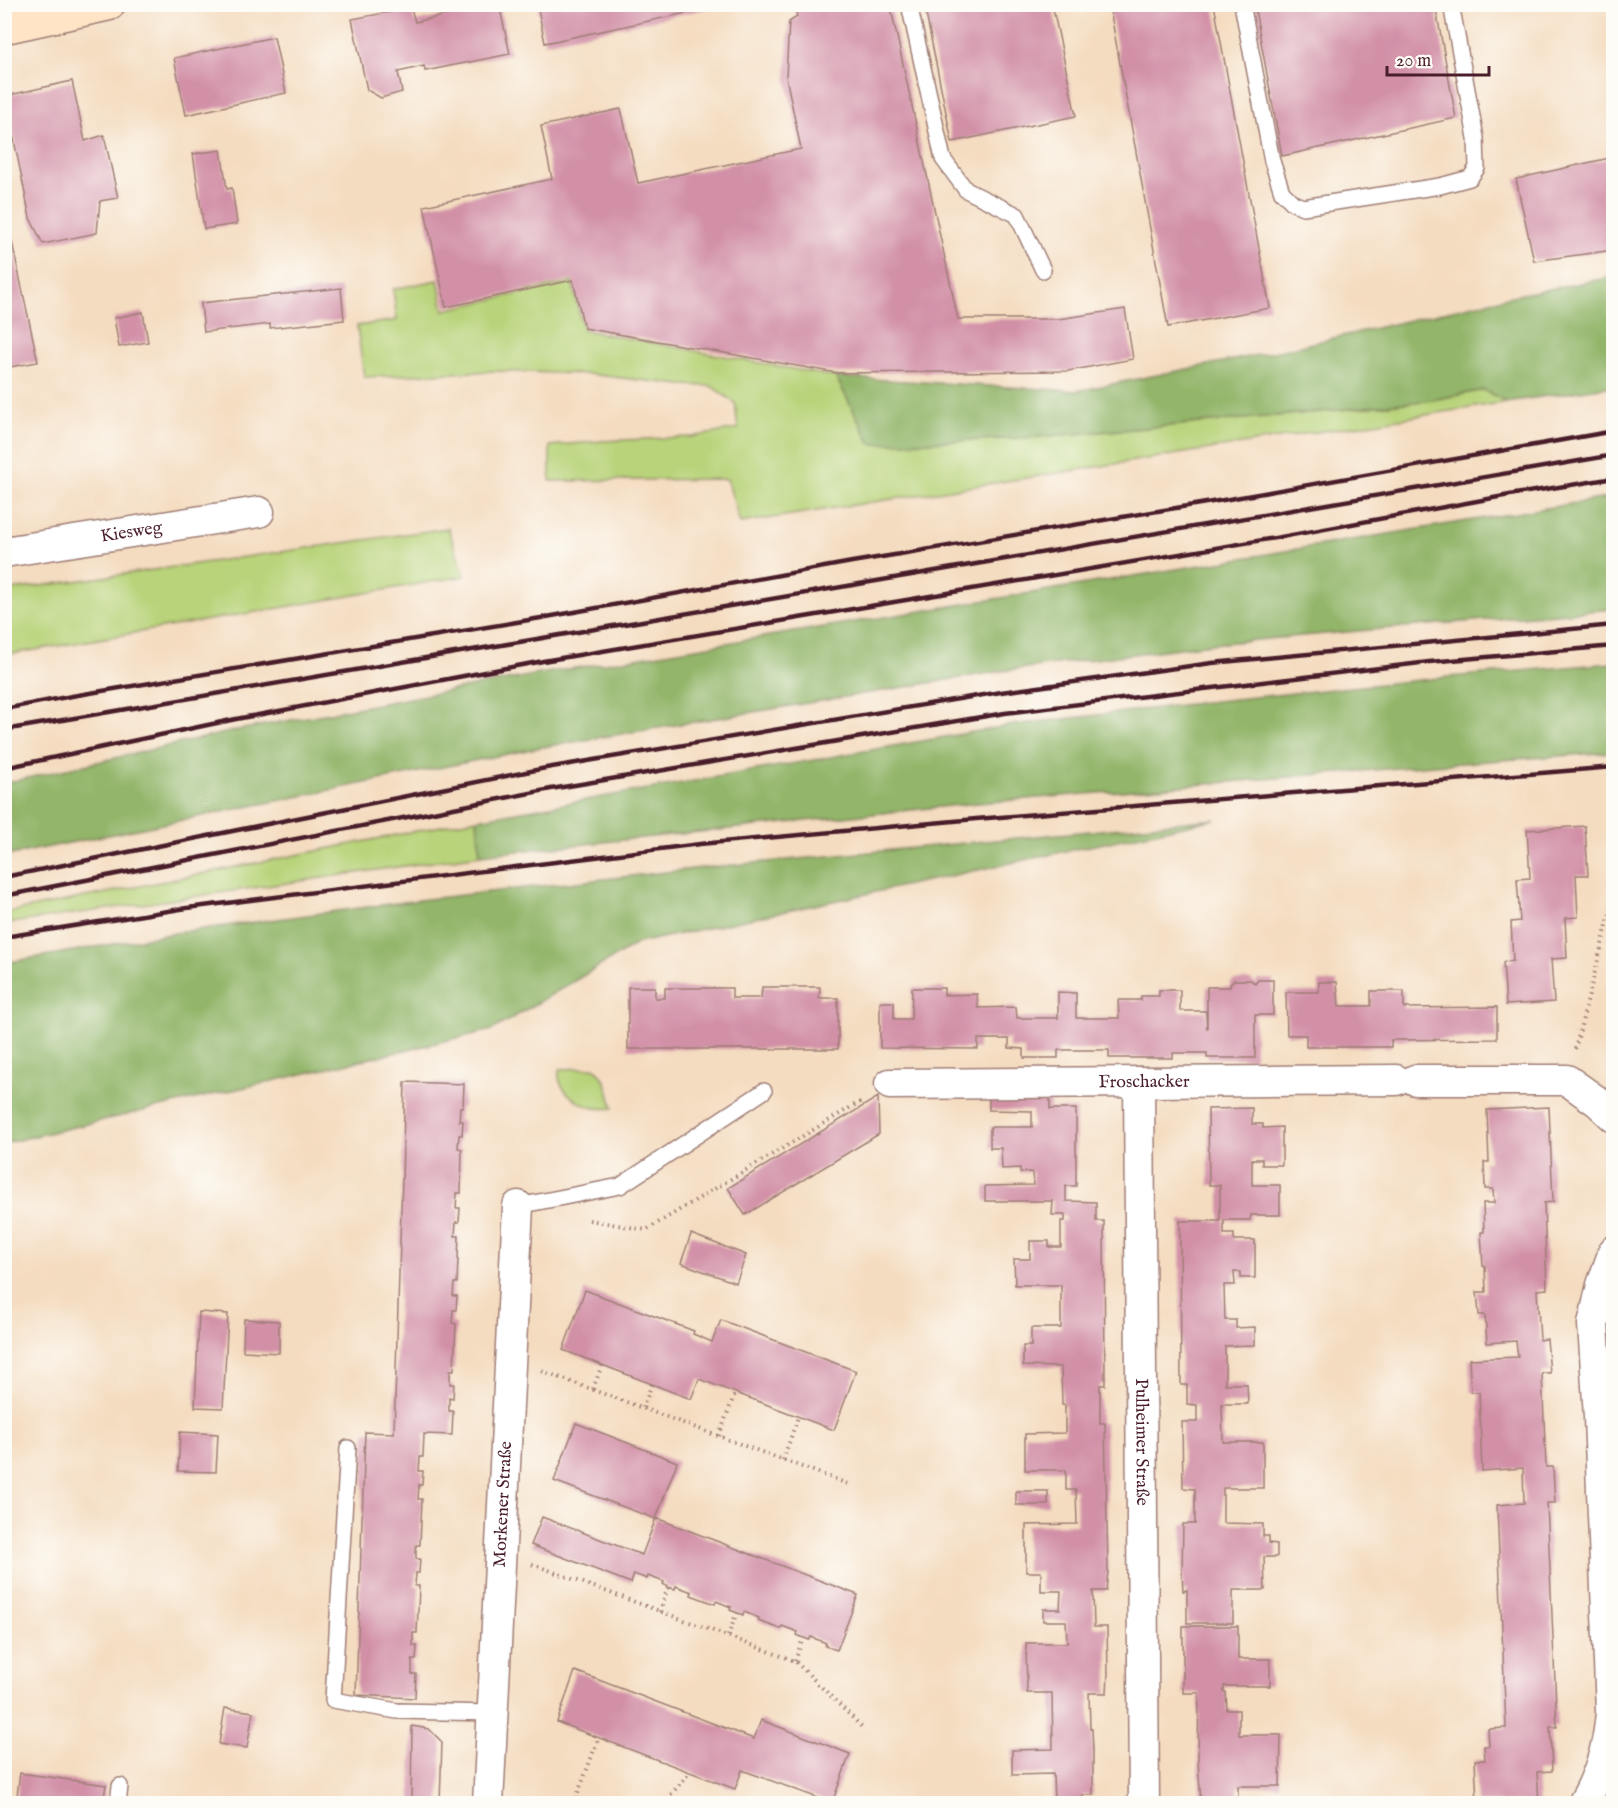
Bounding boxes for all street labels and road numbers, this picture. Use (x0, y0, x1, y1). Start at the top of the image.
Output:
street label: Kiesweg (99, 516, 164, 548)
street label: Froschacker (1098, 1070, 1190, 1094)
street label: Pulheimer Straße (1130, 1378, 1153, 1506)
street label: Morkener Straße (488, 1441, 518, 1568)

